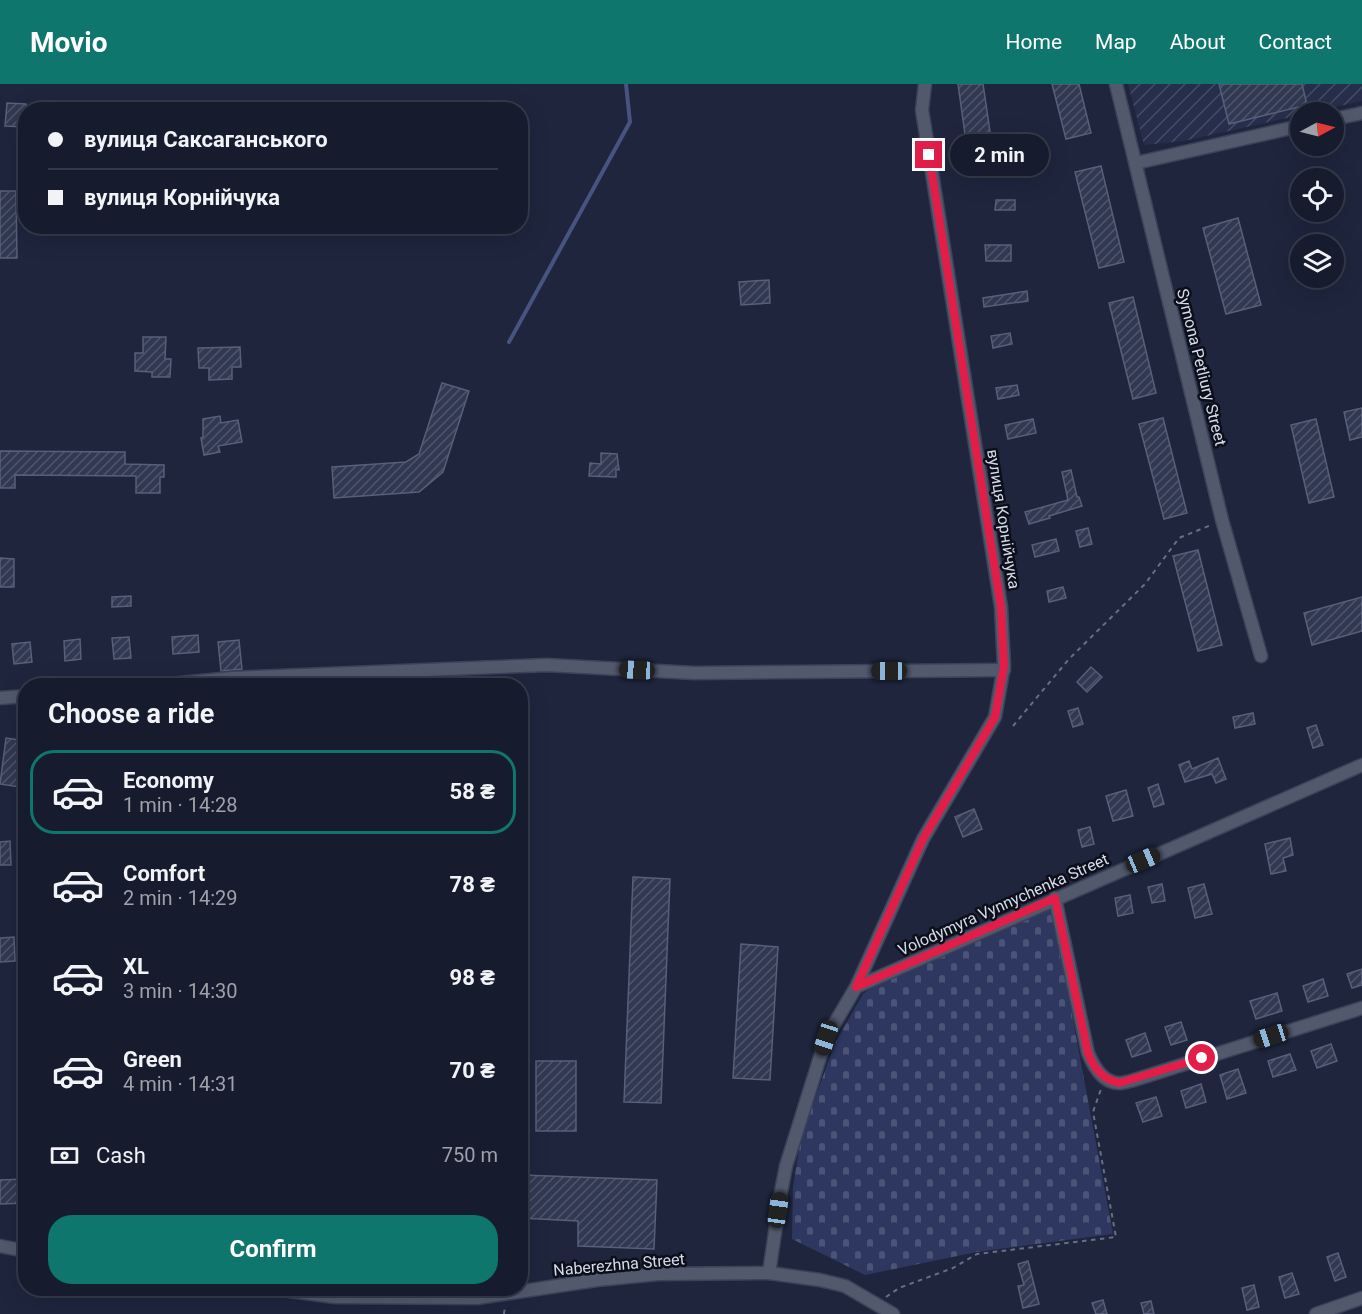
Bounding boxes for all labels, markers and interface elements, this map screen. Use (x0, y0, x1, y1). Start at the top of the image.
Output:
text: Movio (30, 26, 108, 59)
text: Home (1006, 30, 1062, 54)
text: Map (1095, 30, 1137, 54)
text: About (1170, 30, 1226, 54)
text: Contact (1259, 30, 1332, 54)
north arrow (1290, 102, 1344, 156)
map controls (1290, 102, 1344, 288)
text: вулиця Саксаганського (84, 127, 328, 152)
callout: 2 min (950, 134, 1049, 176)
route end (915, 141, 942, 168)
text: 2 min (974, 143, 1025, 167)
button: locate (1290, 168, 1344, 222)
text: вулиця Корнійчука (84, 185, 280, 210)
button: layers (1290, 234, 1344, 288)
street label: Symona Petliury Street (1173, 287, 1230, 448)
street label: вулиця Корнійчука (983, 448, 1024, 590)
car (619, 660, 655, 680)
car (871, 662, 907, 680)
text: Choose a ride (48, 698, 214, 730)
icon: car (51, 765, 105, 819)
text: Economy (123, 768, 214, 793)
text: 58 ₴ (450, 779, 495, 804)
text: 1 min · 14:28 (123, 793, 238, 817)
car (1123, 845, 1163, 875)
street label: Volodymyra Vynnychenka Street (895, 849, 1111, 960)
icon: car (51, 858, 105, 912)
text: Comfort (123, 861, 205, 886)
text: 78 ₴ (450, 872, 495, 897)
text: 2 min · 14:29 (123, 886, 238, 910)
icon: car (51, 951, 105, 1005)
text: XL (123, 954, 149, 979)
text: 98 ₴ (450, 965, 495, 990)
text: 3 min · 14:30 (123, 979, 238, 1003)
car (812, 1018, 840, 1058)
car (1251, 1022, 1291, 1050)
icon: car (51, 1044, 105, 1098)
route start (1188, 1044, 1215, 1071)
text: Green (123, 1047, 182, 1072)
text: 70 ₴ (450, 1058, 495, 1083)
text: 4 min · 14:31 (123, 1072, 238, 1096)
icon: cash (48, 1139, 81, 1172)
text: Cash (96, 1143, 146, 1168)
text: 750 m (442, 1143, 498, 1167)
car (767, 1191, 789, 1229)
button: Confirm (48, 1215, 498, 1284)
street label: Naberezhna Street (553, 1249, 686, 1280)

